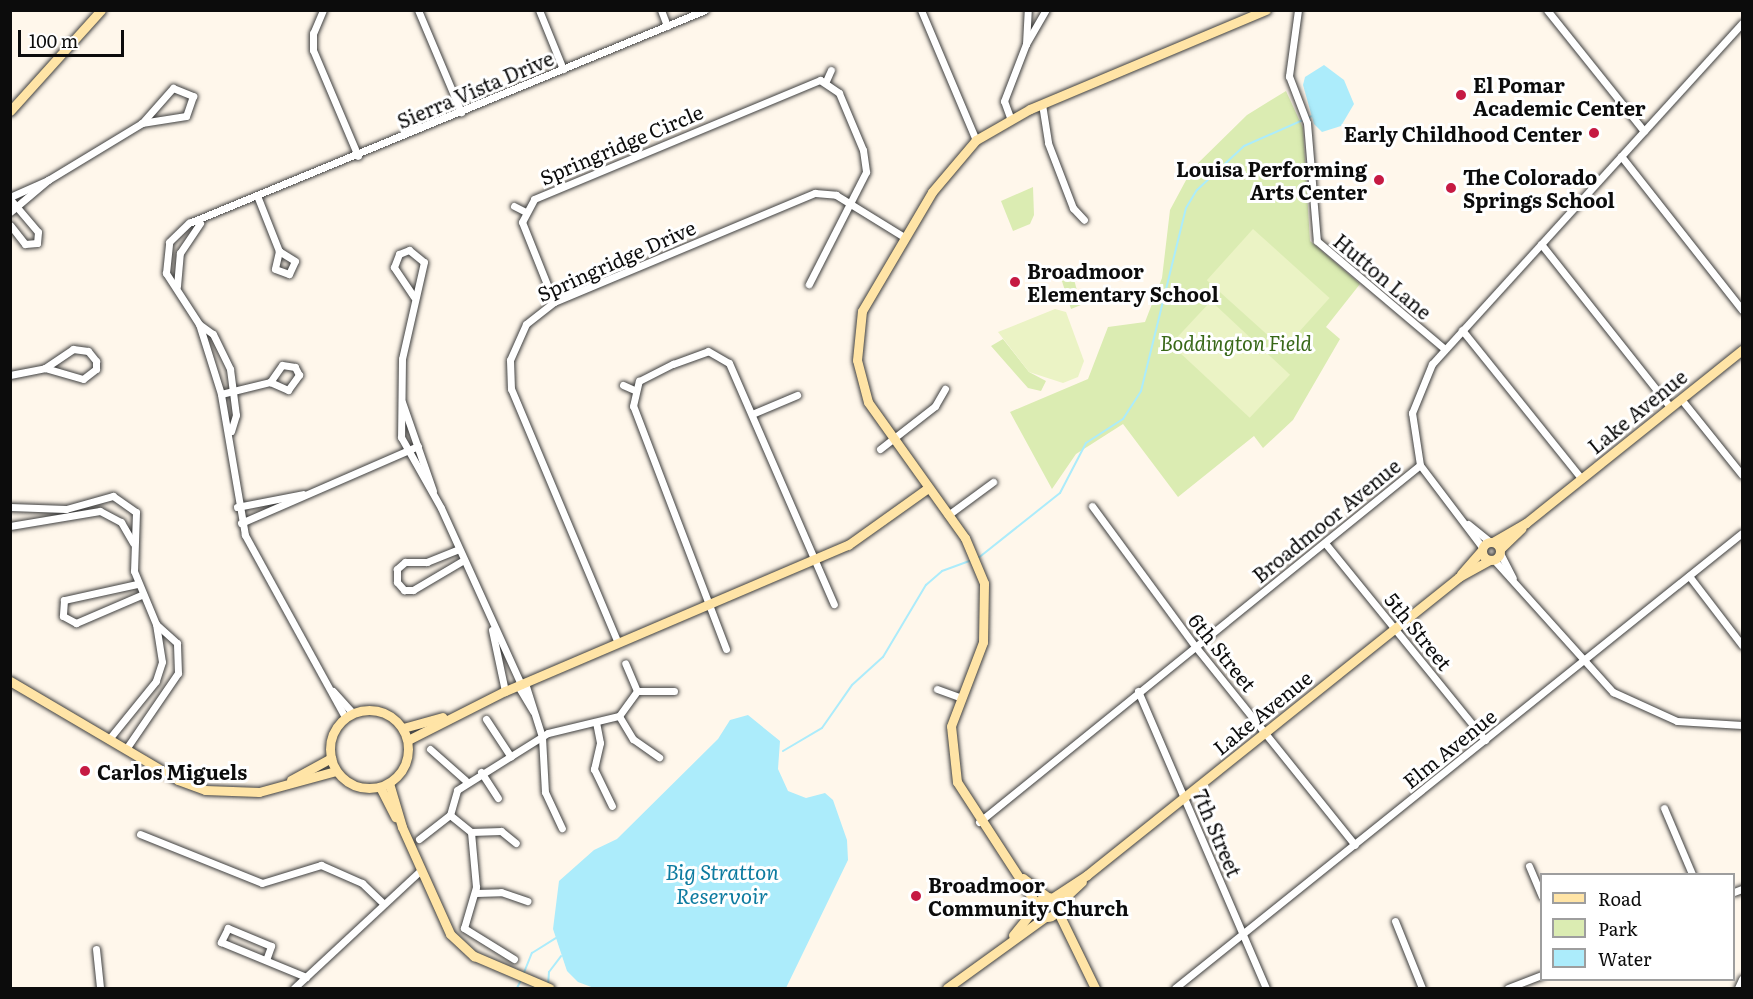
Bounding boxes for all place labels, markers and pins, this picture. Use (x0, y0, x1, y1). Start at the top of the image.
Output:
place label: El Pomar Academic Center (1473, 72, 1646, 119)
marker: El Pomar Academic Center (1454, 88, 1468, 102)
place label: Early Childhood Center (1344, 121, 1582, 145)
marker: Early Childhood Center (1587, 126, 1601, 140)
place label: Louisa Performing Arts Center (1176, 156, 1367, 203)
place label: The Colorado Springs School (1463, 164, 1615, 211)
marker: Louisa Performing Arts Center (1372, 173, 1386, 187)
marker: The Colorado Springs School (1444, 181, 1458, 195)
place label: Broadmoor Elementary School (1027, 258, 1219, 305)
marker: Broadmoor Elementary School (1008, 275, 1022, 289)
place label: Carlos Miguels (97, 759, 247, 783)
marker: Carlos Miguels (78, 764, 92, 778)
place label: Broadmoor Community Church (928, 873, 1129, 920)
marker: Broadmoor Community Church (909, 889, 923, 903)

